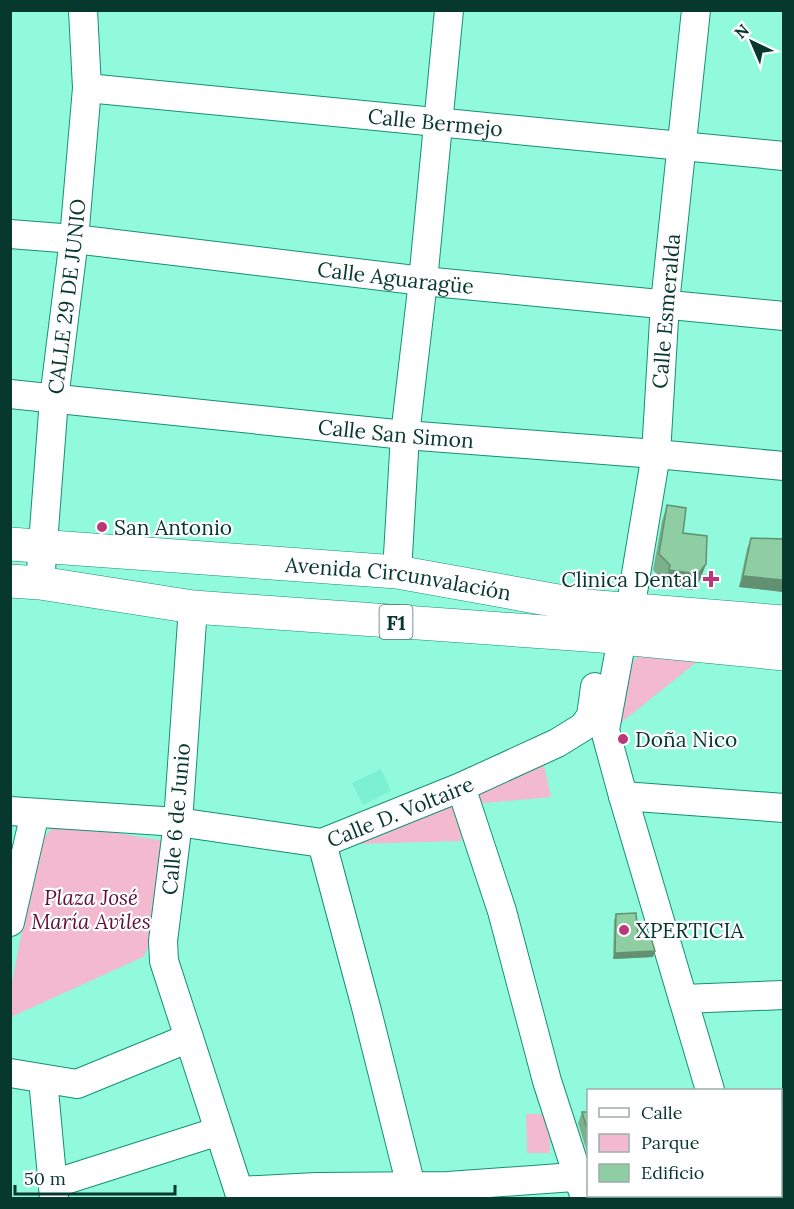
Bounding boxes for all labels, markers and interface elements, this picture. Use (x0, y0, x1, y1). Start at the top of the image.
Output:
north arrow (722, 12, 782, 72)
text: N (730, 20, 753, 43)
street label: Calle Bermejo (367, 102, 504, 142)
street label: CALLE 29 DE JUNIO (41, 197, 91, 396)
street label: Calle Esmeralda (646, 232, 686, 390)
street label: Calle Aguaragüe (316, 255, 475, 299)
street label: Calle San Simon (317, 413, 475, 454)
place label: San Antonio (114, 514, 232, 541)
marker: San Antonio (95, 520, 109, 534)
street label: Avenida Circunvalación (283, 550, 514, 606)
place label: Clinica Dental (561, 566, 698, 593)
marker: Clinica Dental (702, 570, 720, 588)
road number: F1 (380, 605, 412, 639)
place label: Doña Nico (635, 726, 737, 753)
marker: Doña Nico (616, 732, 630, 746)
street label: Calle 6 de Junio (156, 742, 196, 896)
street label: Calle D. Voltaire (323, 770, 478, 853)
park label: Plaza José María Aviles (31, 884, 151, 935)
place label: XPERTICIA (636, 917, 744, 944)
marker: XPERTICIA (617, 923, 631, 937)
legend (587, 1089, 782, 1197)
text: Calle (641, 1101, 683, 1124)
text: Parque (641, 1131, 700, 1154)
scale bar (15, 1158, 176, 1196)
text: Edificio (641, 1161, 704, 1184)
text: 50 m (24, 1167, 66, 1190)

